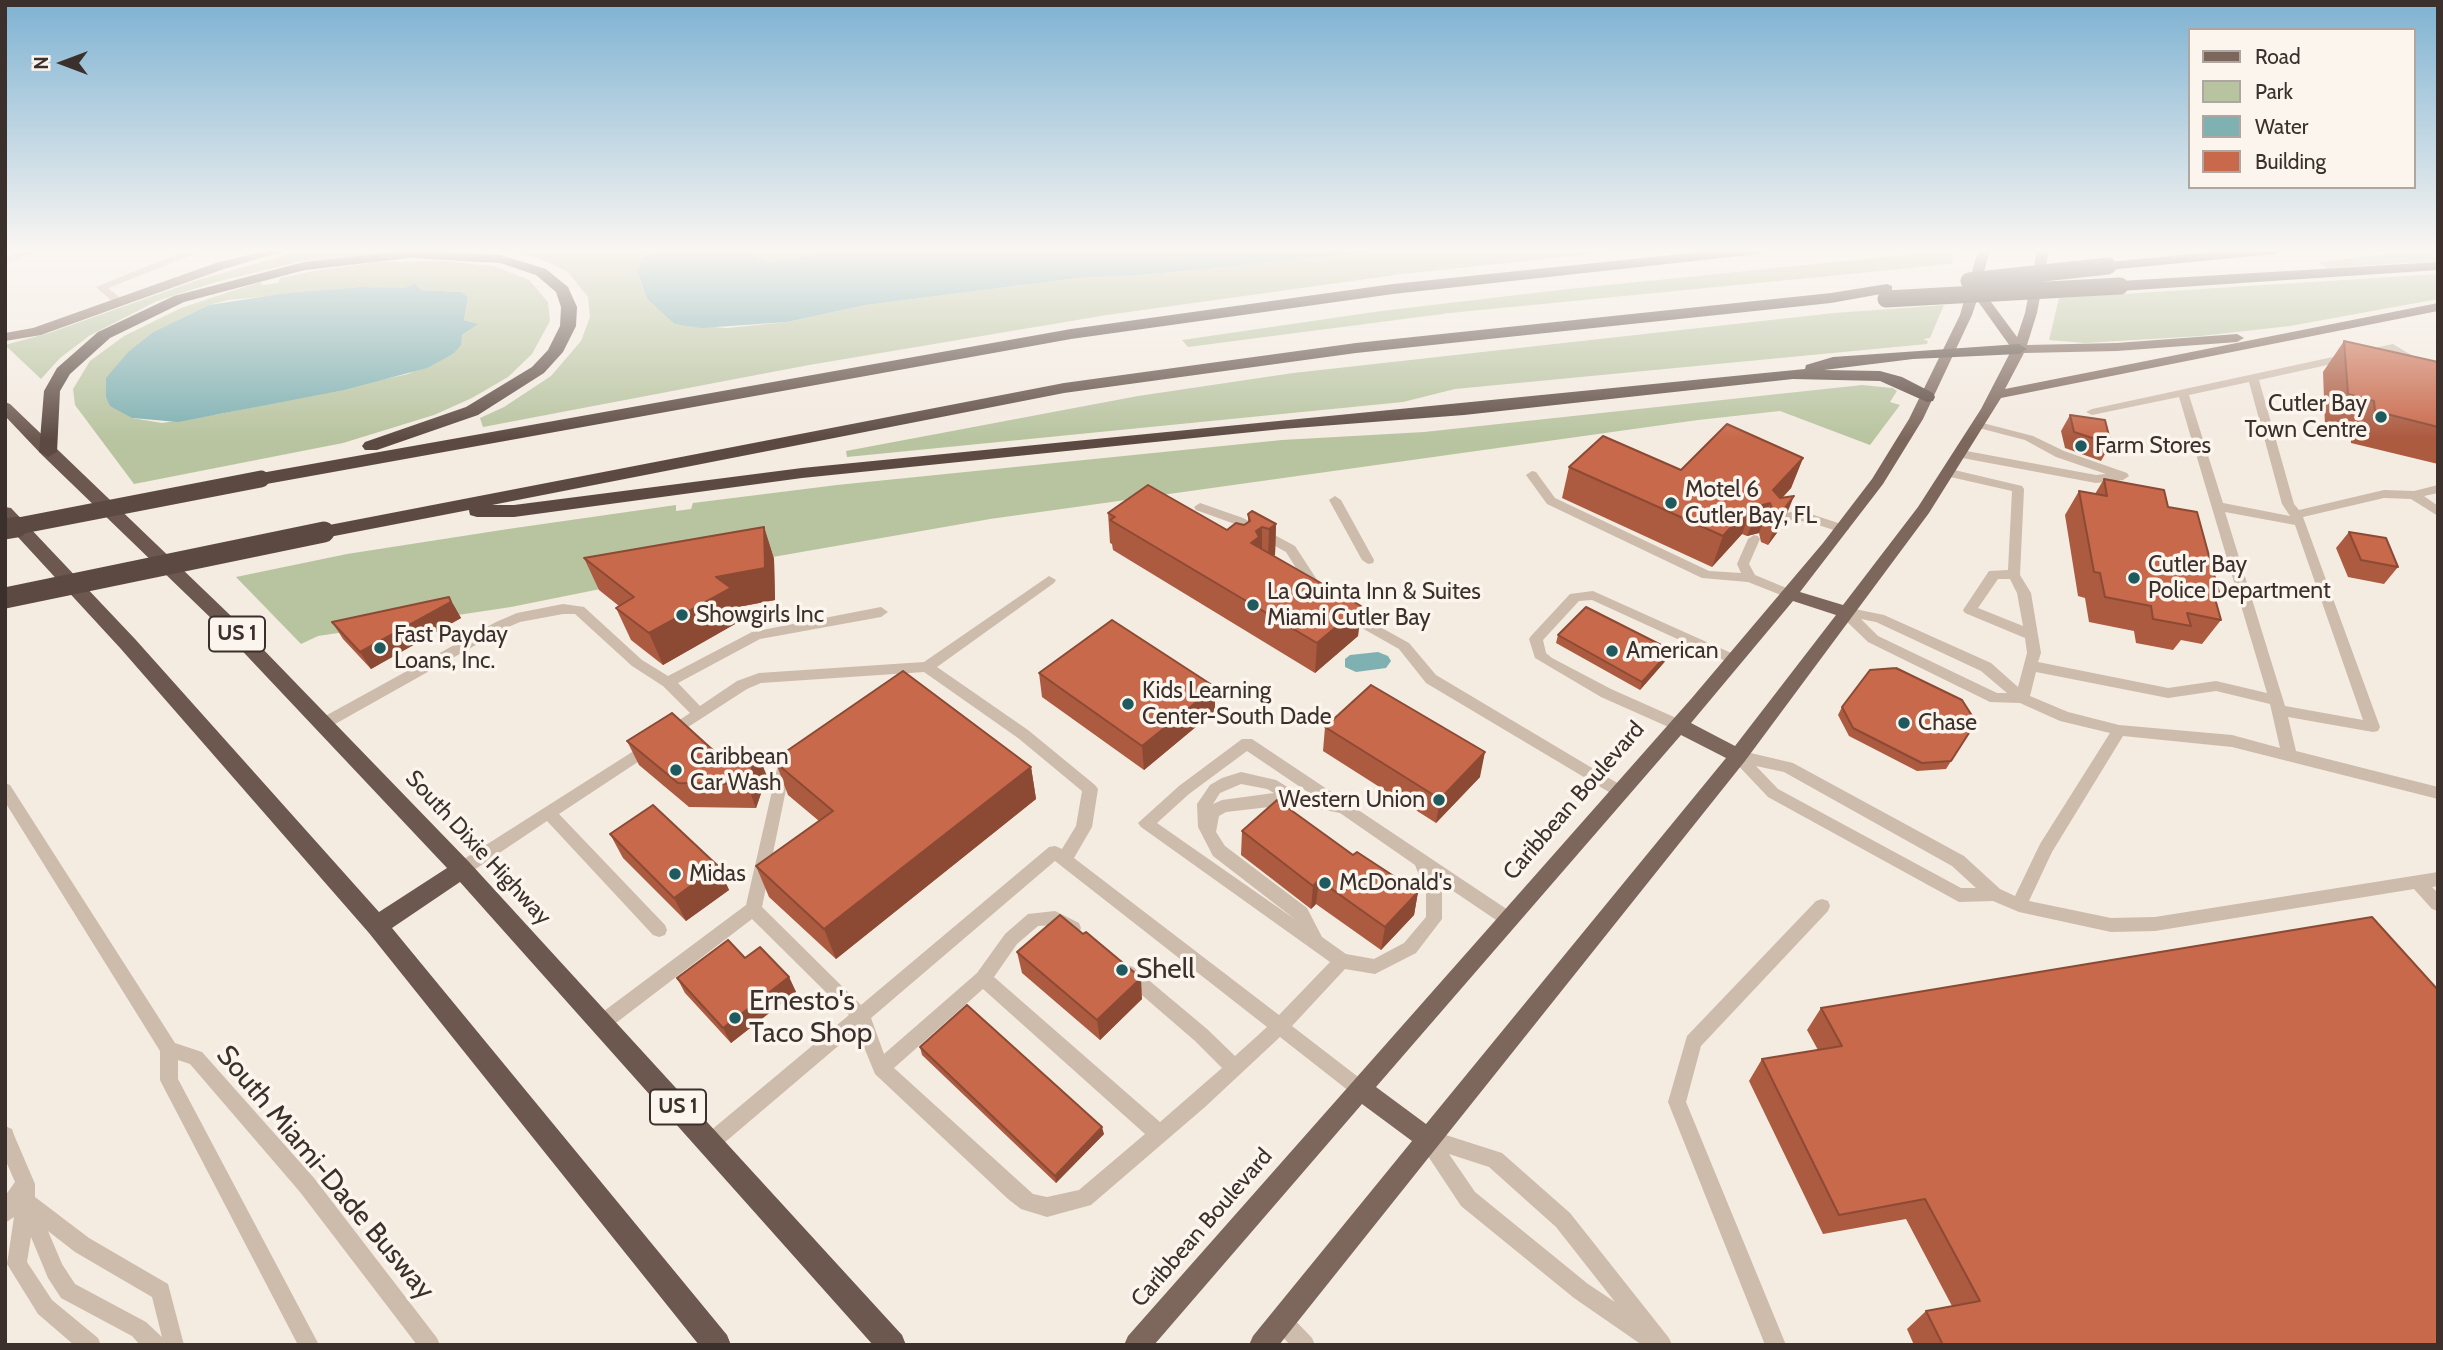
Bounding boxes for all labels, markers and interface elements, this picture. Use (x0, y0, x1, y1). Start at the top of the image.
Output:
north arrow (28, 28, 98, 98)
legend (2188, 28, 2415, 189)
text: Road (2255, 44, 2301, 69)
text: N (30, 56, 53, 70)
text: Park (2255, 79, 2293, 104)
text: Water (2255, 114, 2308, 139)
text: Building (2255, 149, 2326, 174)
place label: Cutler Bay Town Centre (2245, 390, 2367, 444)
marker: Cutler Bay Town Centre (2373, 409, 2389, 425)
place label: Farm Stores (2095, 432, 2211, 460)
marker: Farm Stores (2073, 438, 2089, 454)
place label: Motel 6 Cutler Bay, FL (1685, 476, 1817, 530)
marker: Motel 6 Cutler Bay, FL (1663, 495, 1679, 511)
place label: Cutler Bay Police Department (2148, 551, 2331, 605)
marker: Cutler Bay Police Department (2126, 570, 2142, 586)
place label: La Quinta Inn & Suites Miami Cutler Bay (1267, 578, 1481, 632)
marker: La Quinta Inn & Suites Miami Cutler Bay (1245, 597, 1261, 613)
place label: Showgirls Inc (696, 601, 824, 629)
marker: Showgirls Inc (674, 607, 690, 623)
road number: US 1 (209, 616, 265, 652)
place label: Fast Payday Loans, Inc. (394, 621, 508, 675)
place label: American (1626, 637, 1719, 665)
marker: Fast Payday Loans, Inc. (372, 640, 388, 656)
marker: American (1604, 643, 1620, 659)
place label: Kids Learning Center-South Dade (1142, 677, 1332, 731)
marker: Kids Learning Center-South Dade (1120, 696, 1136, 712)
place label: Chase (1918, 709, 1977, 737)
marker: Chase (1896, 715, 1912, 731)
street label: Caribbean Boulevard (1498, 716, 1650, 886)
place label: Caribbean Car Wash (690, 743, 789, 797)
marker: Caribbean Car Wash (668, 762, 684, 778)
street label: South Dixie Highway (399, 765, 557, 931)
place label: Western Union (1279, 786, 1425, 814)
marker: Western Union (1431, 792, 1447, 808)
place label: Midas (689, 860, 746, 888)
marker: Midas (667, 866, 683, 882)
place label: McDonald's (1339, 869, 1452, 897)
marker: McDonald's (1317, 875, 1333, 891)
place label: Shell (1136, 953, 1195, 987)
marker: Shell (1114, 962, 1130, 978)
place label: Ernesto's Taco Shop (749, 985, 872, 1051)
marker: Ernesto's Taco Shop (727, 1010, 743, 1026)
street label: South Miami-Dade Busway (209, 1039, 441, 1307)
road number: US 1 (650, 1090, 706, 1124)
street label: Caribbean Boulevard (1126, 1143, 1278, 1313)

